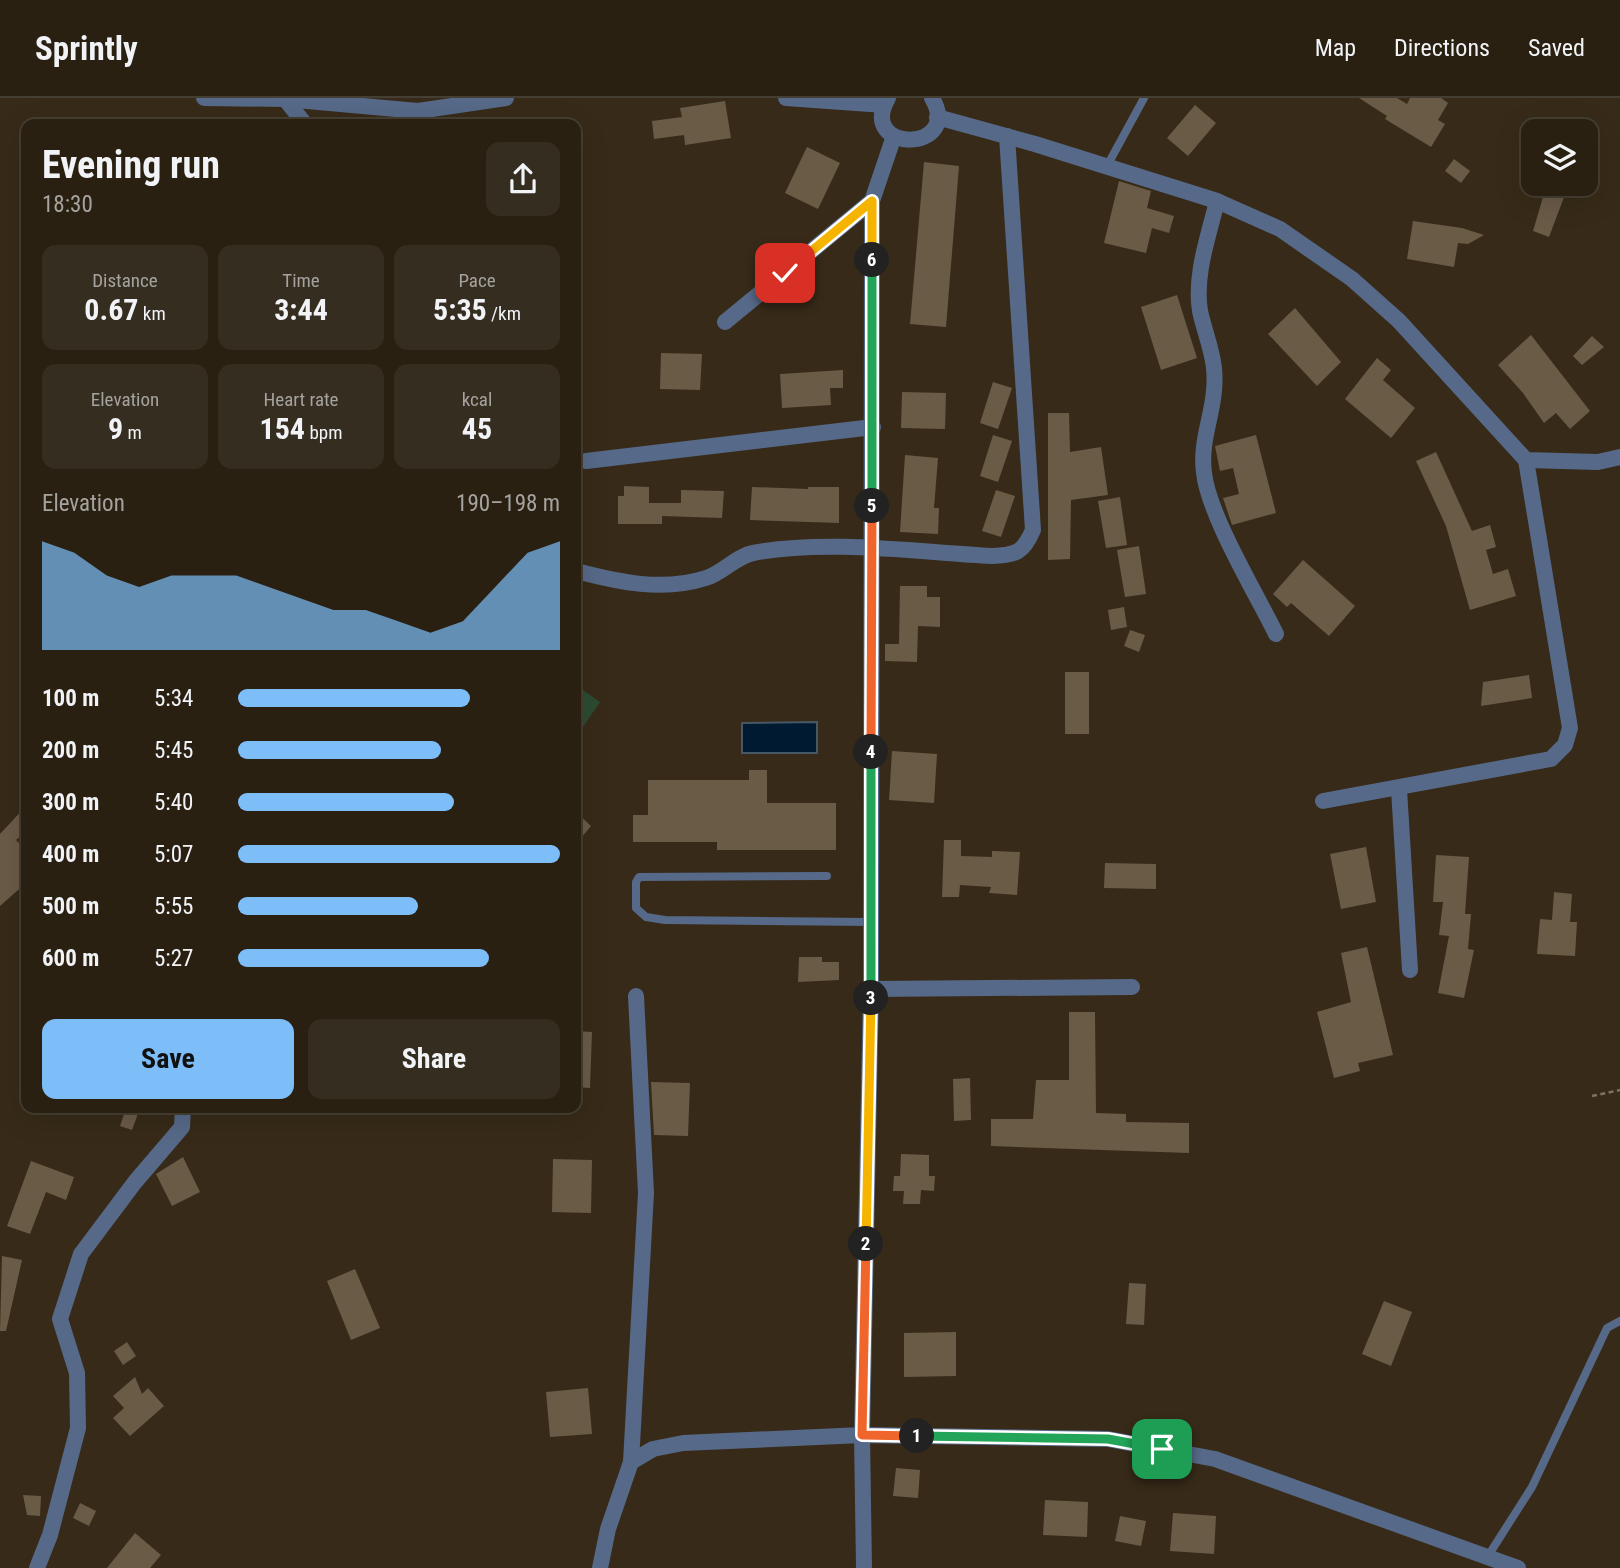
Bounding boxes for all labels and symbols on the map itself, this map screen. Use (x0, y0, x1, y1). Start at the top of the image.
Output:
pin: 6 (854, 242, 890, 278)
pin (755, 243, 815, 303)
pin: 5 (854, 488, 890, 524)
pin: 4 (854, 734, 888, 770)
pin: 3 (854, 981, 888, 1016)
pin: 2 (848, 1226, 884, 1262)
pin: 1 (900, 1418, 934, 1454)
pin (1132, 1419, 1192, 1479)

